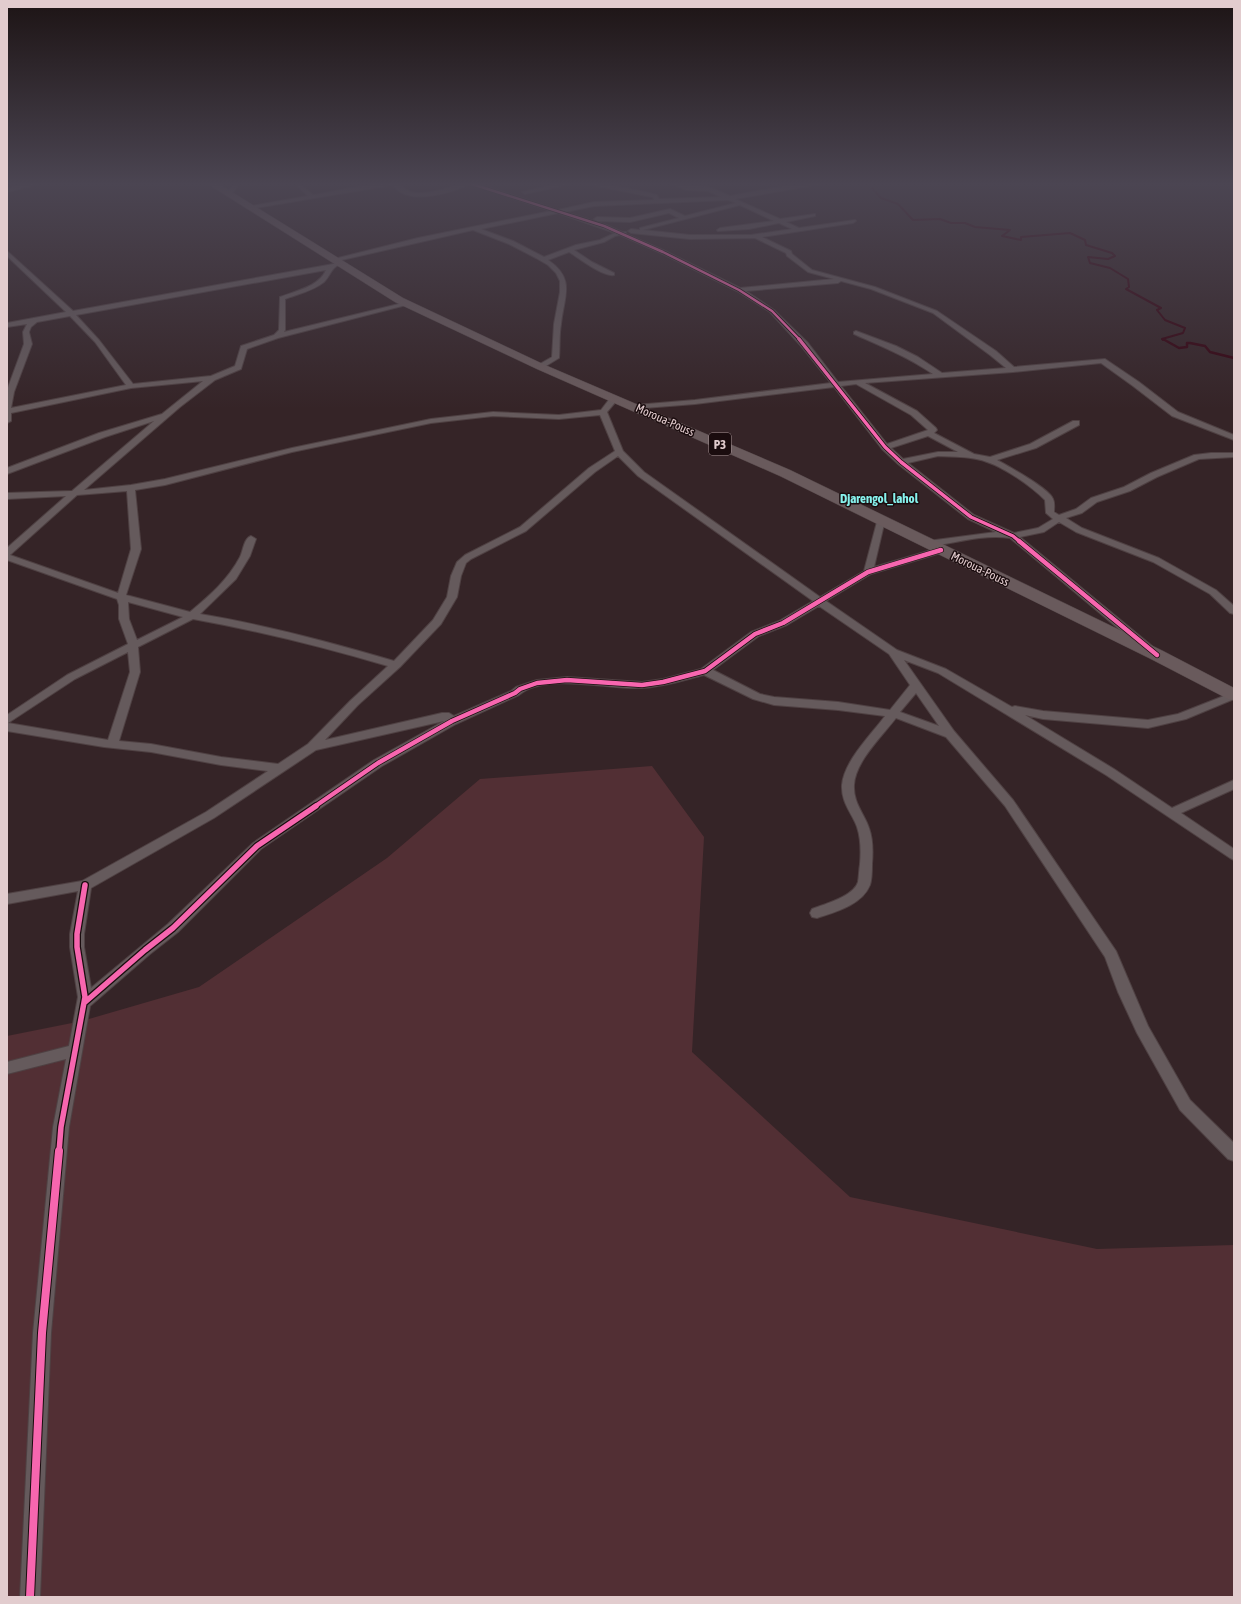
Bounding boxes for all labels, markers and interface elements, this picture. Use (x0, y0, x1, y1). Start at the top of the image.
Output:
street label: Moroua-Pouss (633, 401, 697, 439)
road number: P3 (709, 433, 731, 455)
district label: Djarengol_lahol (840, 491, 919, 506)
street label: Moroua-Pouss (949, 549, 1011, 589)

